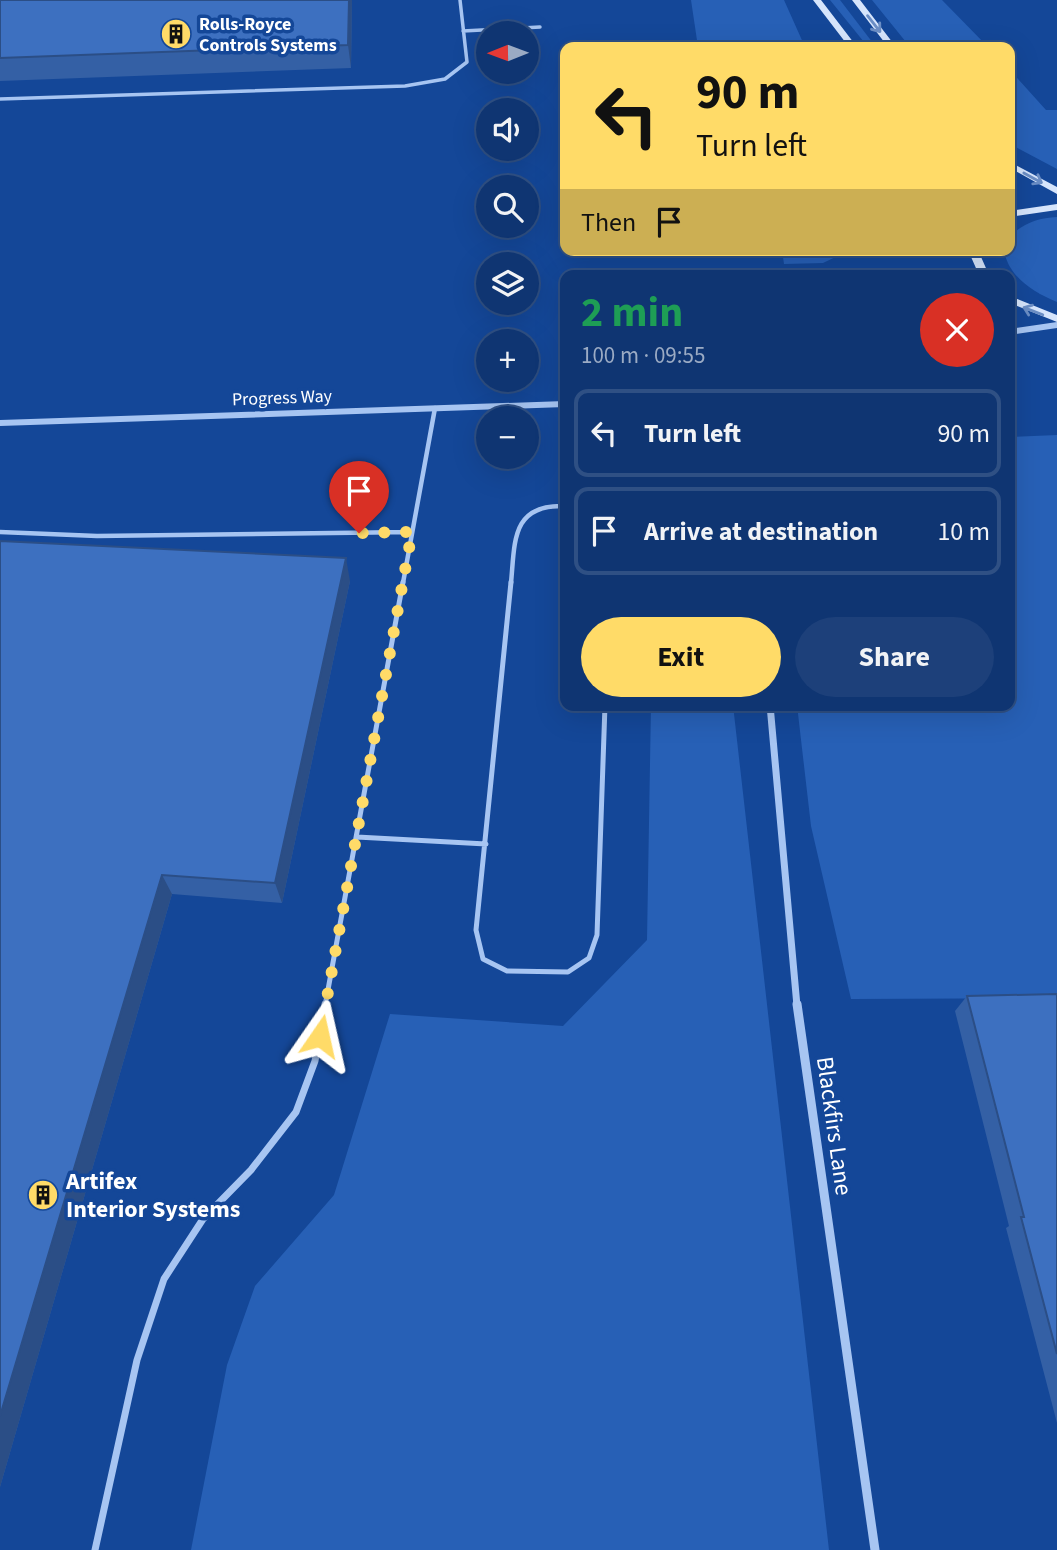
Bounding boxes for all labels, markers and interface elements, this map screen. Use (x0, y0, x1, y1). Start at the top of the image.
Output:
place label: Rolls-Royce Controls Systems (199, 12, 337, 58)
one-way arrow (866, 14, 881, 32)
building icon: Rolls-Royce Controls Systems (159, 17, 193, 51)
north arrow (476, 21, 539, 84)
map controls (476, 21, 539, 469)
text: 90 m (696, 58, 800, 128)
icon: left (581, 70, 672, 161)
button: sound (476, 98, 539, 161)
text: Turn left (696, 123, 807, 169)
one-way arrow (1022, 172, 1043, 185)
button: search (476, 175, 539, 238)
icon: arrive (650, 203, 688, 241)
text: Then (581, 204, 636, 241)
button: layers (476, 252, 539, 315)
text: 2 min (581, 283, 683, 343)
button: close (920, 293, 994, 367)
one-way arrow (1022, 303, 1044, 316)
button: + (476, 329, 539, 392)
text: 100 m · 09:55 (581, 339, 705, 372)
street label: Progress Way (232, 384, 333, 412)
button: − (476, 406, 539, 469)
icon: left (585, 414, 623, 452)
text: Turn left (644, 415, 741, 452)
text: 90 m (937, 415, 990, 452)
pin (329, 461, 389, 533)
icon: arrive (340, 472, 378, 510)
icon: arrive (585, 512, 623, 550)
text: Arrive at destination (644, 513, 878, 550)
text: 10 m (937, 513, 990, 550)
button: Exit (581, 617, 781, 697)
button: Share (795, 617, 994, 697)
position arrow (283, 999, 357, 1073)
street label: Blackfirs Lane (807, 1054, 861, 1198)
place label: Artifex Interior Systems (65, 1164, 240, 1227)
building icon: Artifex Interior Systems (26, 1178, 60, 1212)

